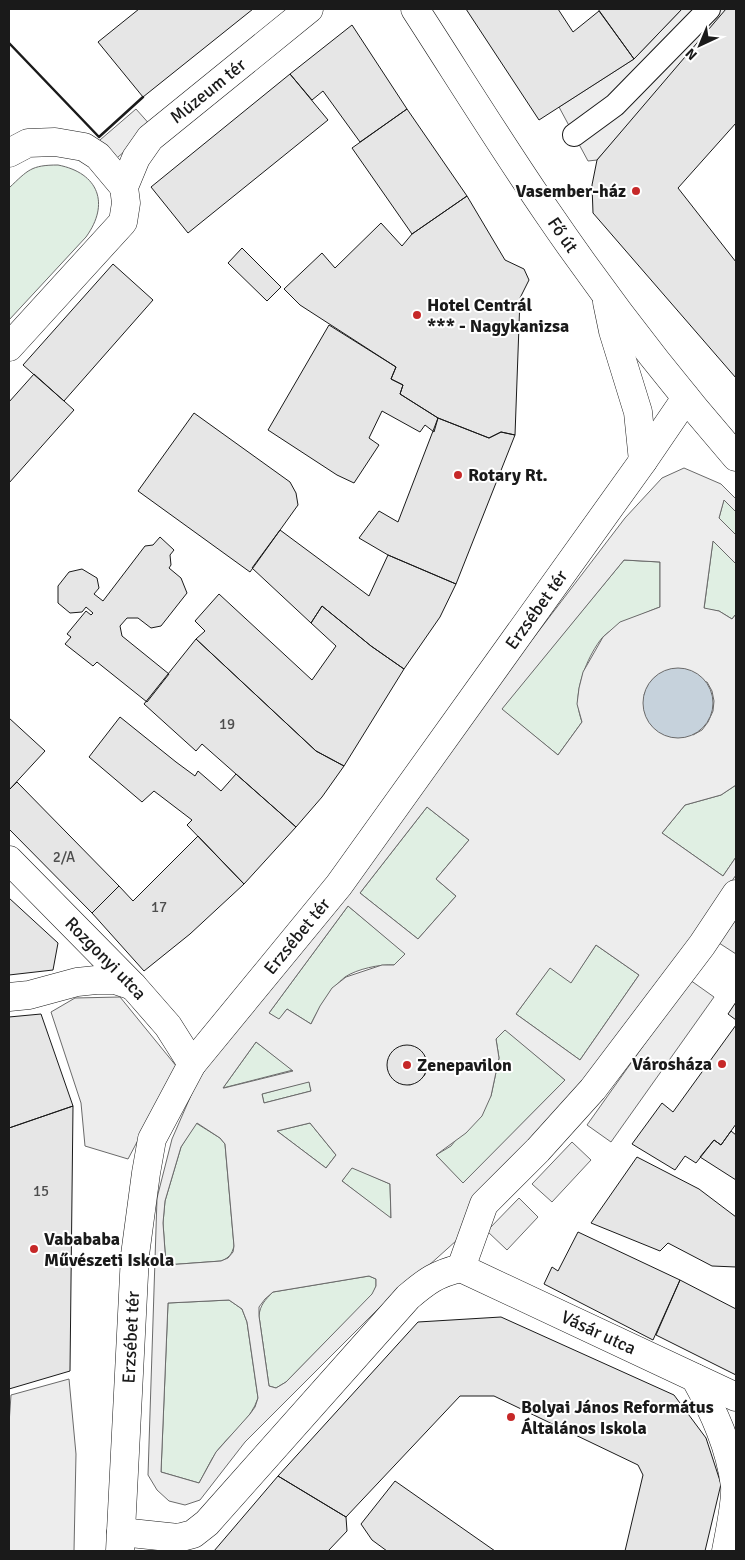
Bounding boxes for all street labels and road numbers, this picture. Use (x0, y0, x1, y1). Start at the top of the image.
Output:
street label: Múzeum tér (166, 53, 251, 128)
street label: Fő út (543, 213, 583, 257)
street label: Erzsébet tér (500, 565, 572, 654)
street label: Erzsébet tér (259, 893, 335, 979)
street label: Rozgonyi utca (60, 912, 151, 1004)
street label: Erzsébet tér (118, 1290, 144, 1384)
street label: Vásár utca (558, 1306, 640, 1360)

